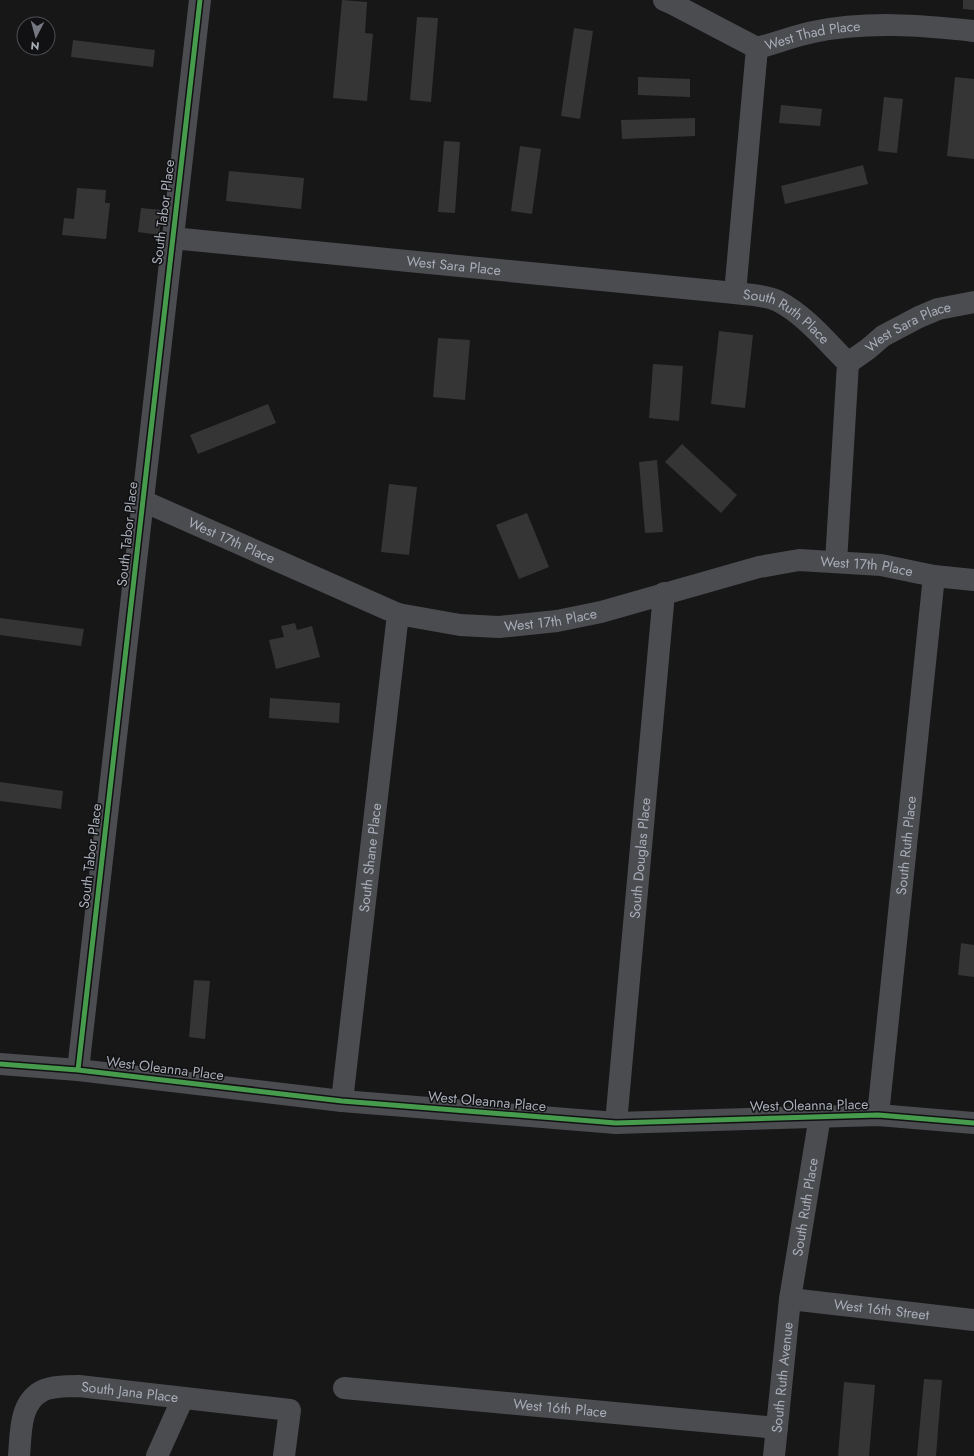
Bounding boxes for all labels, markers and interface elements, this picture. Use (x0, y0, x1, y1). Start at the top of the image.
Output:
north arrow (16, 16, 56, 56)
street label: West Thad Place (762, 16, 861, 55)
text: N (30, 38, 40, 54)
street label: South Tabor Place (147, 158, 179, 266)
street label: West Sara Place (405, 251, 502, 280)
street label: South Ruth Place (742, 284, 834, 348)
street label: West Sara Place (861, 297, 953, 357)
street label: South Tabor Place (112, 480, 142, 588)
street label: West 17th Place (185, 512, 278, 568)
street label: West 17th Place (820, 551, 915, 581)
street label: West 17th Place (503, 603, 599, 636)
street label: South Ruth Place (891, 795, 921, 896)
street label: South Douglas Place (625, 797, 655, 920)
street label: South Tabor Place (74, 802, 106, 910)
street label: South Shane Place (354, 802, 386, 913)
street label: West Oleanna Place (105, 1051, 225, 1085)
street label: West Oleanna Place (427, 1086, 547, 1116)
street label: West Oleanna Place (750, 1094, 868, 1116)
street label: South Ruth Place (787, 1156, 823, 1258)
street label: West 16th Street (833, 1294, 931, 1325)
street label: South Ruth Avenue (766, 1321, 798, 1434)
street label: South Jana Place (80, 1376, 179, 1407)
street label: West 16th Place (512, 1394, 608, 1422)

